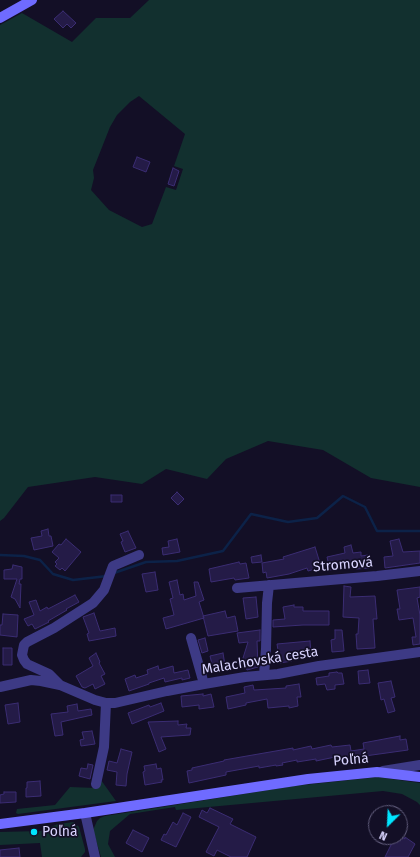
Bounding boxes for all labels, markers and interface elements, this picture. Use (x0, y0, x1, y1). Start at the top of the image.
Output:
street label: Stromová (312, 554, 374, 576)
street label: Malachovská cesta (201, 643, 319, 679)
street label: Poľná (333, 750, 369, 770)
north arrow (368, 805, 408, 845)
place label: Poľná (42, 824, 78, 840)
marker: Poľná (29, 827, 39, 837)
text: N (377, 828, 389, 843)

